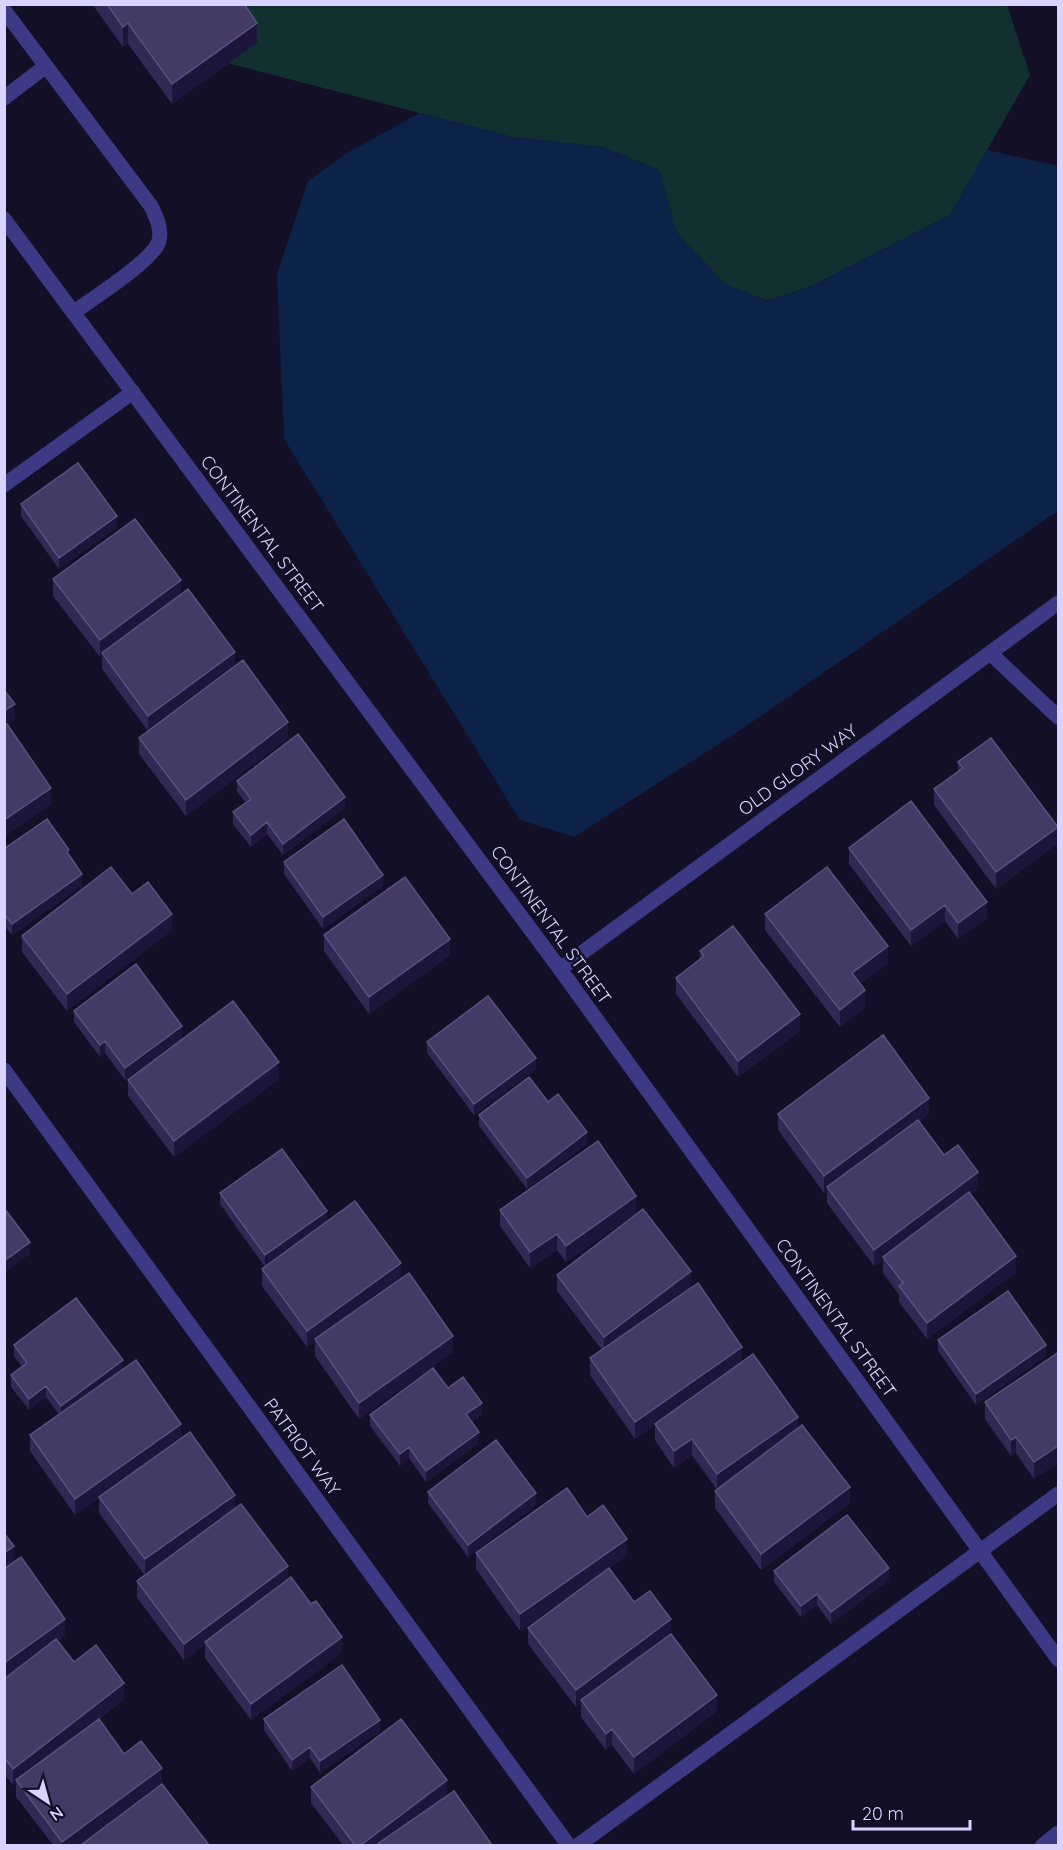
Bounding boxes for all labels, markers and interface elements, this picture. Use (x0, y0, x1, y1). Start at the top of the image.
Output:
street label: CONTINENTAL STREET (196, 451, 329, 617)
street label: OLD GLORY WAY (734, 719, 862, 820)
street label: CONTINENTAL STREET (486, 841, 617, 1009)
street label: CONTINENTAL STREET (771, 1234, 902, 1402)
street label: PATRIOT WAY (259, 1393, 346, 1500)
north arrow (18, 1772, 78, 1832)
scale bar (853, 1793, 970, 1831)
text: 20 m (862, 1802, 904, 1825)
text: N (46, 1803, 67, 1826)

